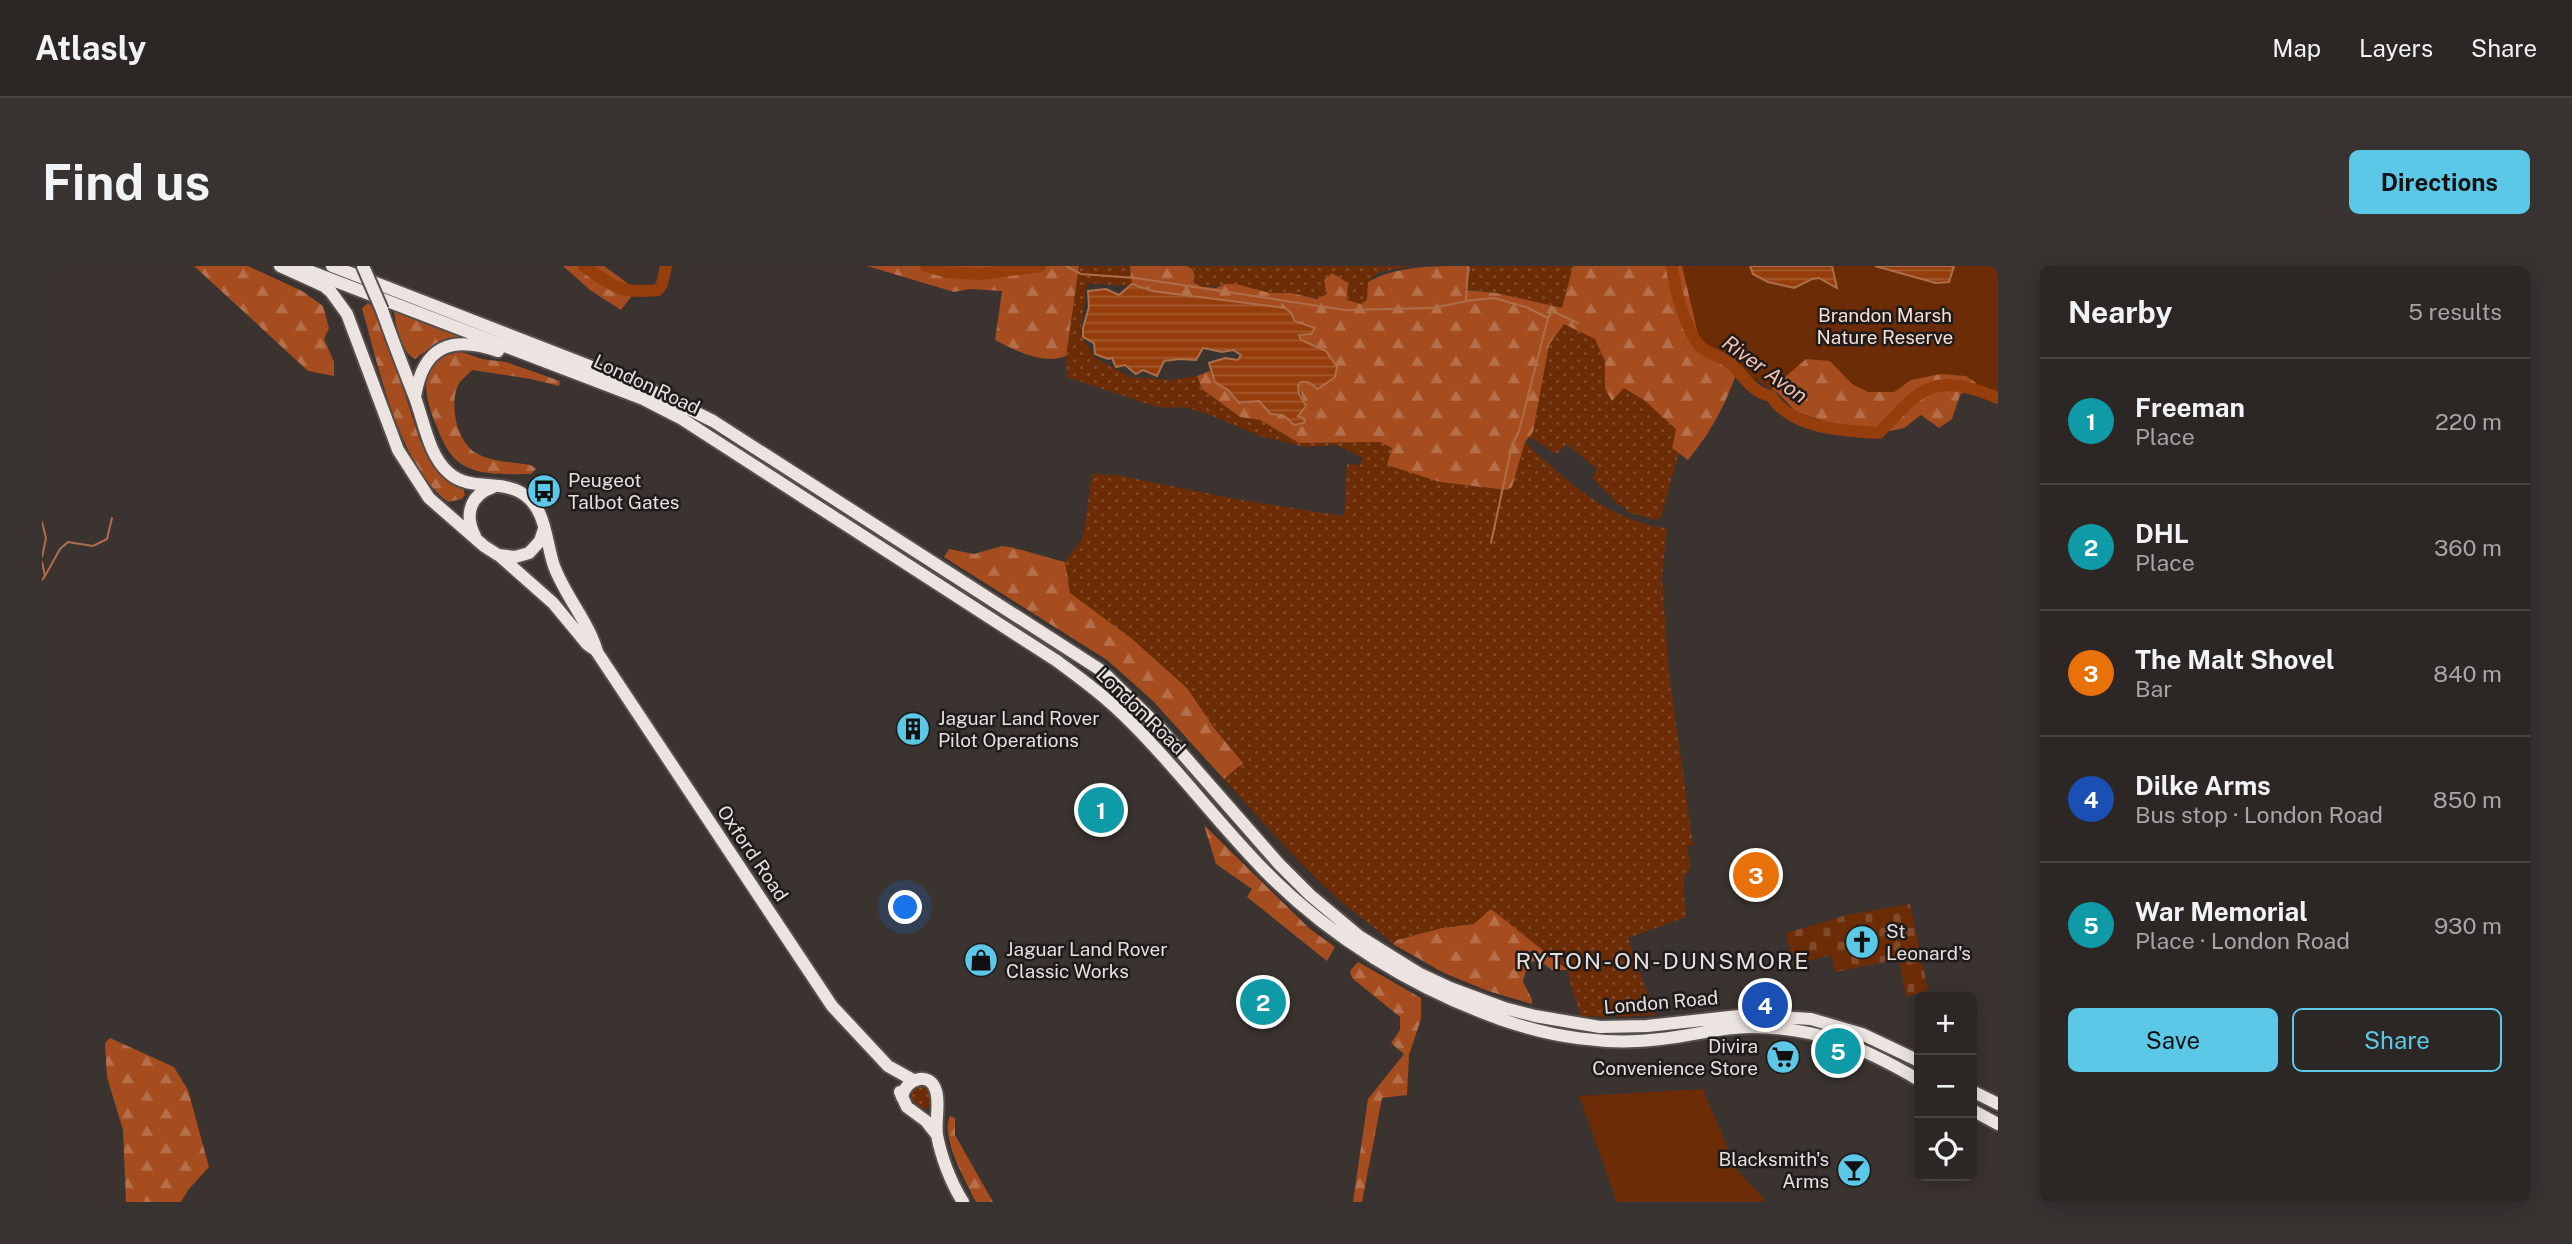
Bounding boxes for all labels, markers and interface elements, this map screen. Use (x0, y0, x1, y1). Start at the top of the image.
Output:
text: Atlasly (35, 29, 146, 67)
text: Map (2272, 34, 2321, 62)
text: Layers (2359, 34, 2433, 62)
text: Share (2471, 34, 2537, 62)
button: Directions (2349, 150, 2530, 214)
text: Find us (42, 153, 210, 211)
text: Nearby (2068, 294, 2172, 330)
text: 5 results (2408, 298, 2502, 325)
park label: Brandon Marsh Nature Reserve (1817, 304, 1953, 348)
water label: River Avon (1718, 330, 1812, 408)
street label: London Road (590, 350, 704, 418)
text: Freeman (2135, 392, 2245, 423)
text: 1 (2086, 408, 2096, 435)
text: 220 m (2435, 408, 2502, 435)
text: Place (2135, 423, 2195, 450)
place label: Peugeot Talbot Gates (568, 469, 679, 513)
bus stop icon: Peugeot Talbot Gates (525, 472, 563, 510)
text: DHL (2135, 518, 2189, 549)
text: 2 (2084, 534, 2098, 561)
text: 360 m (2434, 534, 2502, 561)
text: Place (2135, 549, 2195, 576)
text: The Malt Shovel (2135, 644, 2335, 675)
text: 3 (2083, 660, 2099, 687)
text: 840 m (2433, 660, 2502, 687)
street label: London Road (1092, 663, 1190, 759)
text: Bar (2135, 675, 2172, 702)
place label: Jaguar Land Rover Pilot Operations (938, 707, 1100, 751)
building icon: Jaguar Land Rover Pilot Operations (894, 710, 932, 748)
text: Dilke Arms (2135, 770, 2271, 801)
pin: 1 (1078, 784, 1124, 836)
text: 4 (2083, 786, 2099, 813)
text: 850 m (2433, 786, 2502, 813)
street label: Oxford Road (713, 801, 793, 905)
text: Bus stop · London Road (2135, 801, 2383, 828)
pin: 3 (1733, 849, 1779, 901)
your location (888, 890, 922, 924)
text: War Memorial (2135, 896, 2308, 927)
text: 5 (2083, 912, 2099, 939)
text: 930 m (2434, 912, 2502, 939)
place label: St Leonard's (1886, 920, 1971, 964)
church icon: St Leonard's (1843, 923, 1881, 961)
text: Place · London Road (2135, 927, 2350, 954)
place label: Jaguar Land Rover Classic Works (1006, 938, 1168, 982)
shop icon: Jaguar Land Rover Classic Works (962, 941, 1000, 979)
district label: RYTON-ON-DUNSMORE (1515, 947, 1811, 974)
pin: 2 (1240, 976, 1286, 1028)
pin: 4 (1742, 979, 1788, 1031)
street label: London Road (1603, 986, 1719, 1018)
map controls (1914, 992, 1977, 1181)
button: + (1914, 992, 1977, 1055)
button: Save (2068, 1008, 2278, 1072)
button: Share (2292, 1008, 2502, 1072)
pin: 5 (1815, 1025, 1861, 1077)
place label: Divira Convenience Store (1592, 1035, 1758, 1079)
supermarket icon: Divira Convenience Store (1764, 1038, 1802, 1076)
button: − (1914, 1055, 1977, 1118)
button: locate (1914, 1118, 1977, 1181)
place label: Blacksmith's Arms (1718, 1148, 1829, 1192)
bar icon: Blacksmith's Arms (1835, 1151, 1873, 1189)

